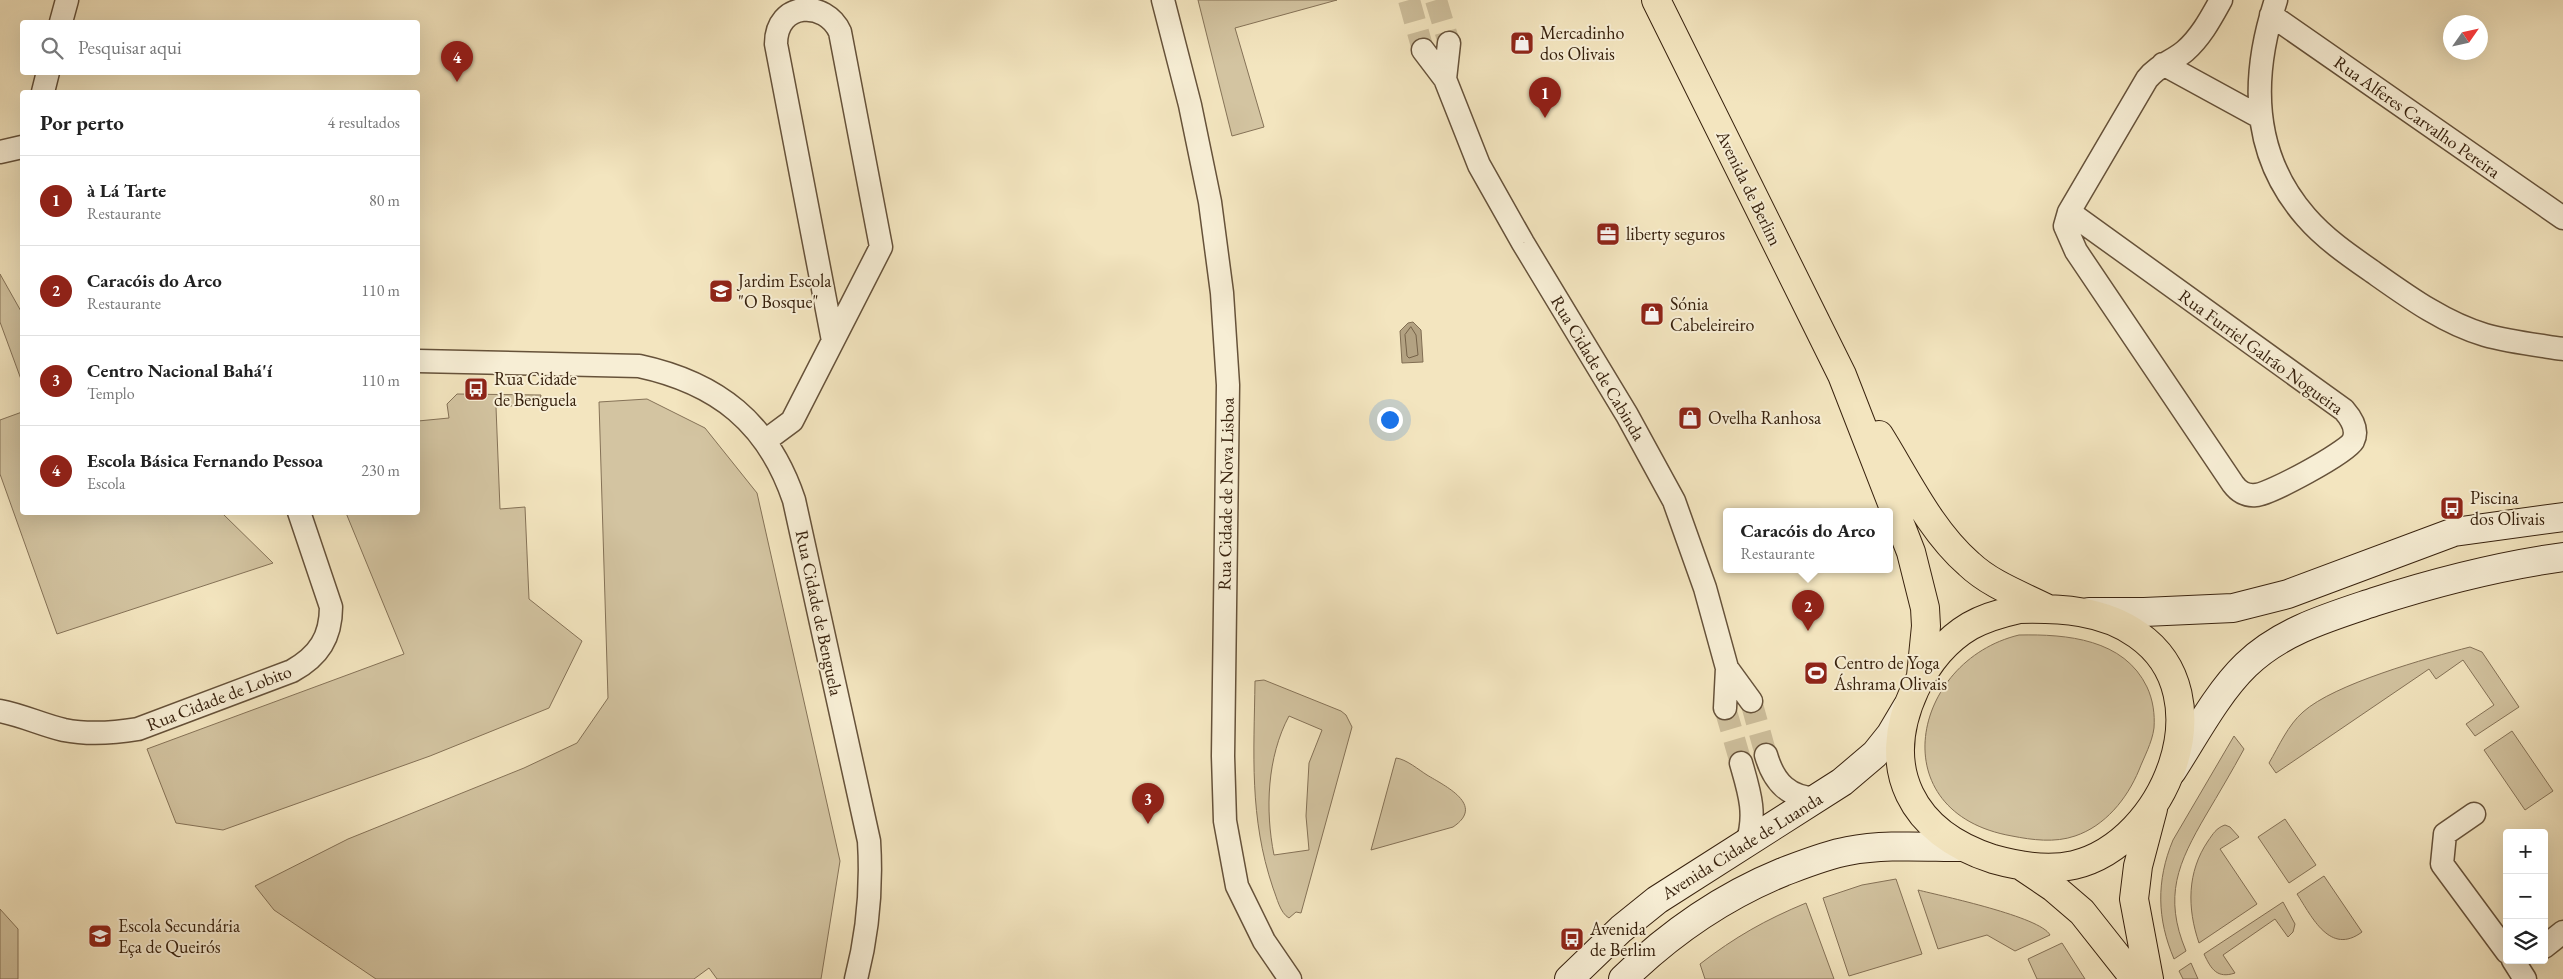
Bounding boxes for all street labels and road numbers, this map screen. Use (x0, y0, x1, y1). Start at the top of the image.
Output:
street label: Rua Alferes Carvalho Pereira (2330, 50, 2506, 183)
street label: Avenida de Berlim (1711, 125, 1787, 249)
street label: Rua Furriel Galrão Nogueira (2174, 284, 2349, 420)
street label: Rua Cidade de Cabinda (1546, 291, 1651, 445)
street label: Rua Cidade de Nova Lisboa (1212, 396, 1239, 591)
street label: Rua Cidade de Benguela (791, 528, 848, 699)
street label: Rua Cidade de Lobito (143, 659, 295, 736)
street label: Avenida Cidade de Luanda (1656, 786, 1827, 905)

